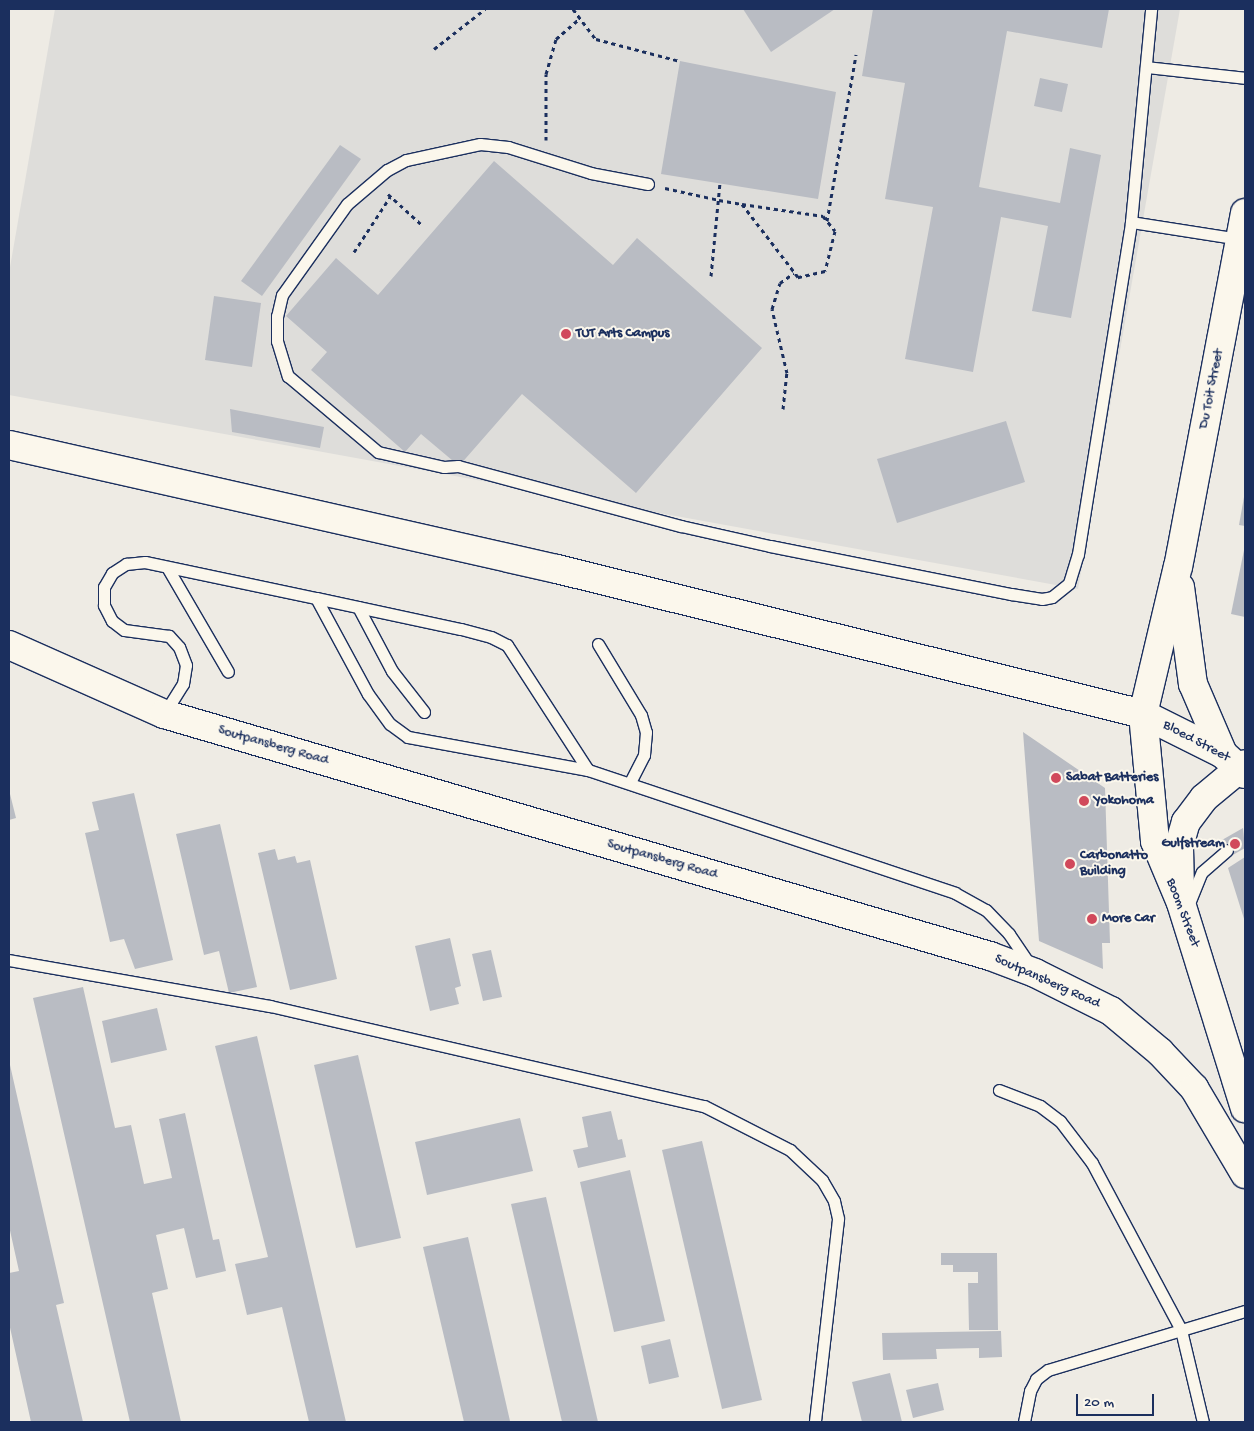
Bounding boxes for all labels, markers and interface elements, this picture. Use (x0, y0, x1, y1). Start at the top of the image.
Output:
place label: TUT Arts Campus (576, 326, 669, 342)
marker: TUT Arts Campus (560, 328, 572, 340)
street label: Du Toit Street (1196, 348, 1228, 430)
street label: Bloed Street (1160, 717, 1232, 767)
street label: Soutpansberg Road (216, 722, 330, 770)
place label: Sabat Batteries (1066, 770, 1158, 786)
marker: Sabat Batteries (1050, 772, 1062, 784)
place label: Yokohoma (1094, 793, 1154, 809)
marker: Yokohoma (1078, 795, 1090, 807)
street label: Soutpansberg Road (605, 836, 719, 884)
place label: Gulfstream (1161, 836, 1225, 852)
marker: Gulfstream (1229, 838, 1241, 850)
place label: Carbonatto Building (1080, 848, 1148, 880)
marker: Carbonatto Building (1064, 858, 1076, 870)
street label: Boom Street (1161, 876, 1203, 950)
place label: More Car (1102, 911, 1155, 927)
marker: More Car (1086, 913, 1098, 925)
street label: Soutpansberg Road (992, 951, 1102, 1013)
scale bar (1079, 1384, 1156, 1416)
text: 20 m (1084, 1394, 1114, 1412)

